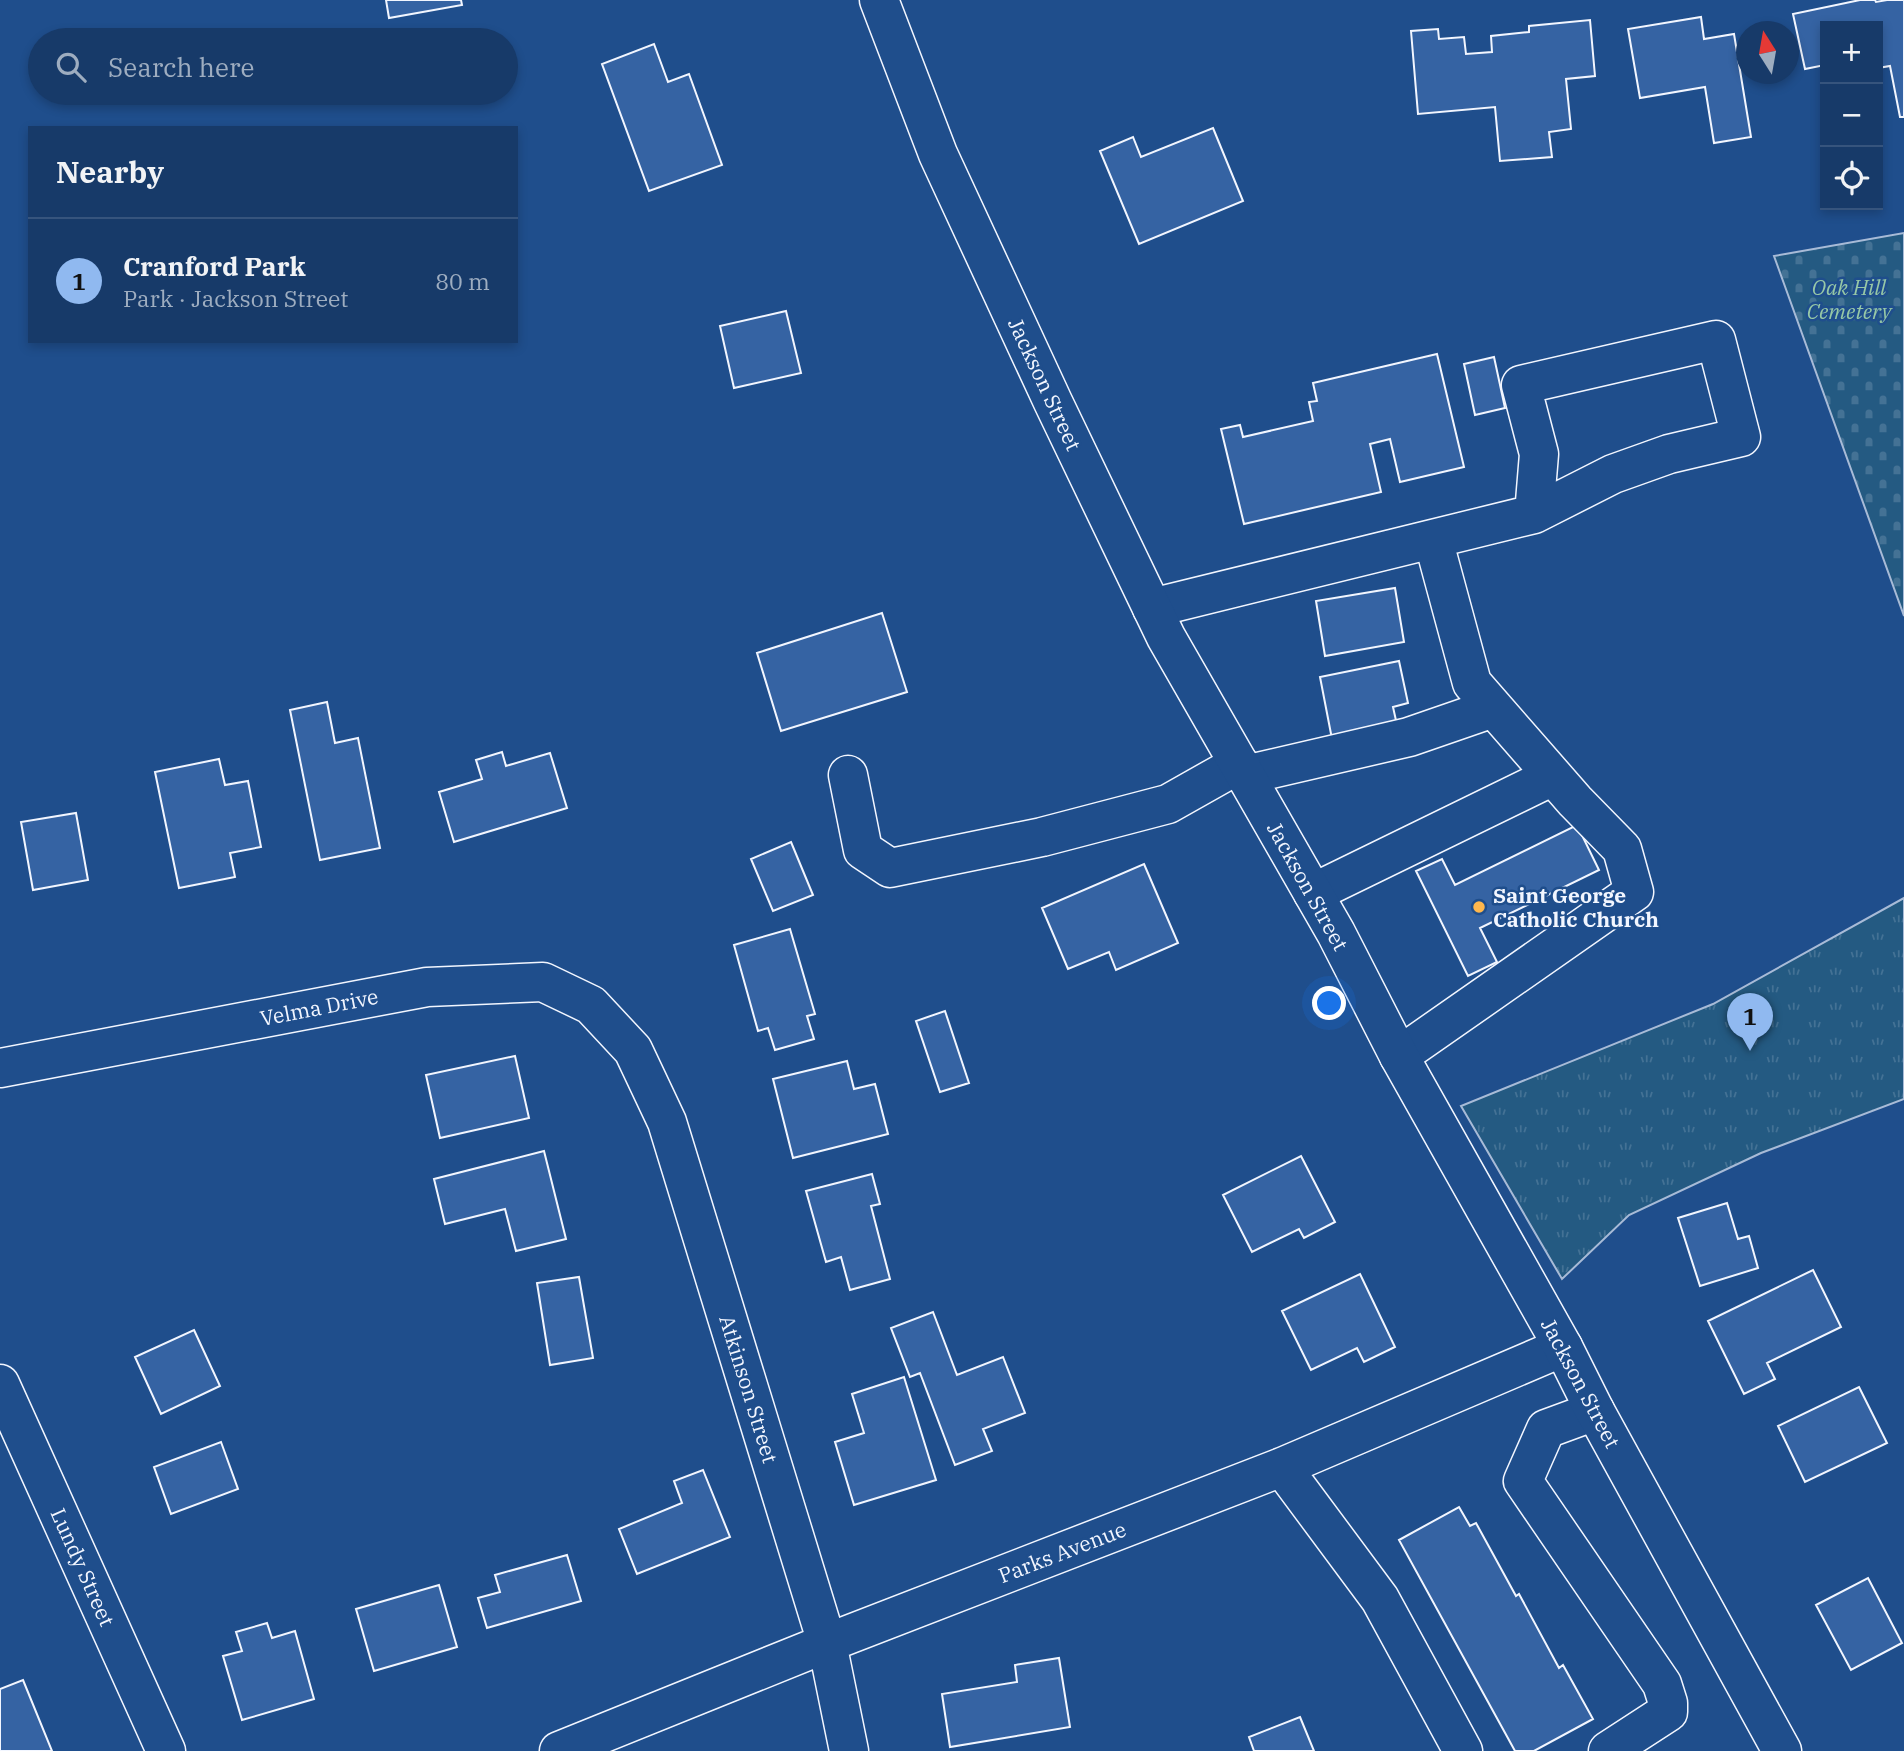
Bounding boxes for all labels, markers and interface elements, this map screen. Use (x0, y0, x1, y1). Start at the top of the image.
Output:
north arrow (1736, 21, 1799, 84)
map controls (1820, 21, 1883, 210)
button: + (1820, 21, 1883, 84)
search box (28, 28, 518, 105)
icon: search (52, 48, 90, 86)
text: Search here (108, 50, 254, 84)
button: − (1820, 84, 1883, 147)
button: locate (1820, 147, 1883, 210)
text: Nearby (56, 152, 164, 191)
text: Cranford Park (123, 249, 306, 283)
text: 1 (72, 266, 86, 296)
text: 80 m (435, 266, 490, 296)
park label: Oak Hill Cemetery (1807, 273, 1894, 325)
text: Park · Jackson Street (123, 283, 348, 313)
street label: Jackson Street (1002, 313, 1088, 455)
street label: Jackson Street (1261, 816, 1355, 956)
place label: Saint George Catholic Church (1493, 881, 1659, 933)
marker: Saint George Catholic Church (1471, 899, 1487, 915)
street label: Velma Drive (258, 982, 380, 1032)
your location (1312, 986, 1346, 1020)
pin: 1 (1727, 993, 1773, 1051)
street label: Atkinson Street (713, 1312, 785, 1466)
street label: Jackson Street (1535, 1313, 1627, 1453)
street label: Lundy Street (44, 1504, 122, 1630)
street label: Parks Avenue (994, 1515, 1130, 1589)

